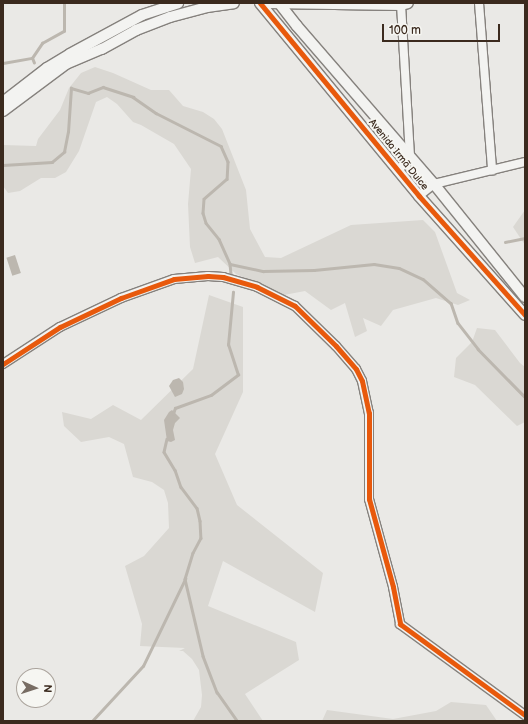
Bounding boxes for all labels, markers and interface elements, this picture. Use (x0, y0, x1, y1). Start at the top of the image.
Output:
scale bar (384, 16, 502, 42)
text: 100 m (389, 23, 421, 38)
street label: Avenida Irmã Dulce (366, 117, 430, 193)
north arrow (16, 668, 56, 708)
text: N (41, 684, 54, 693)

